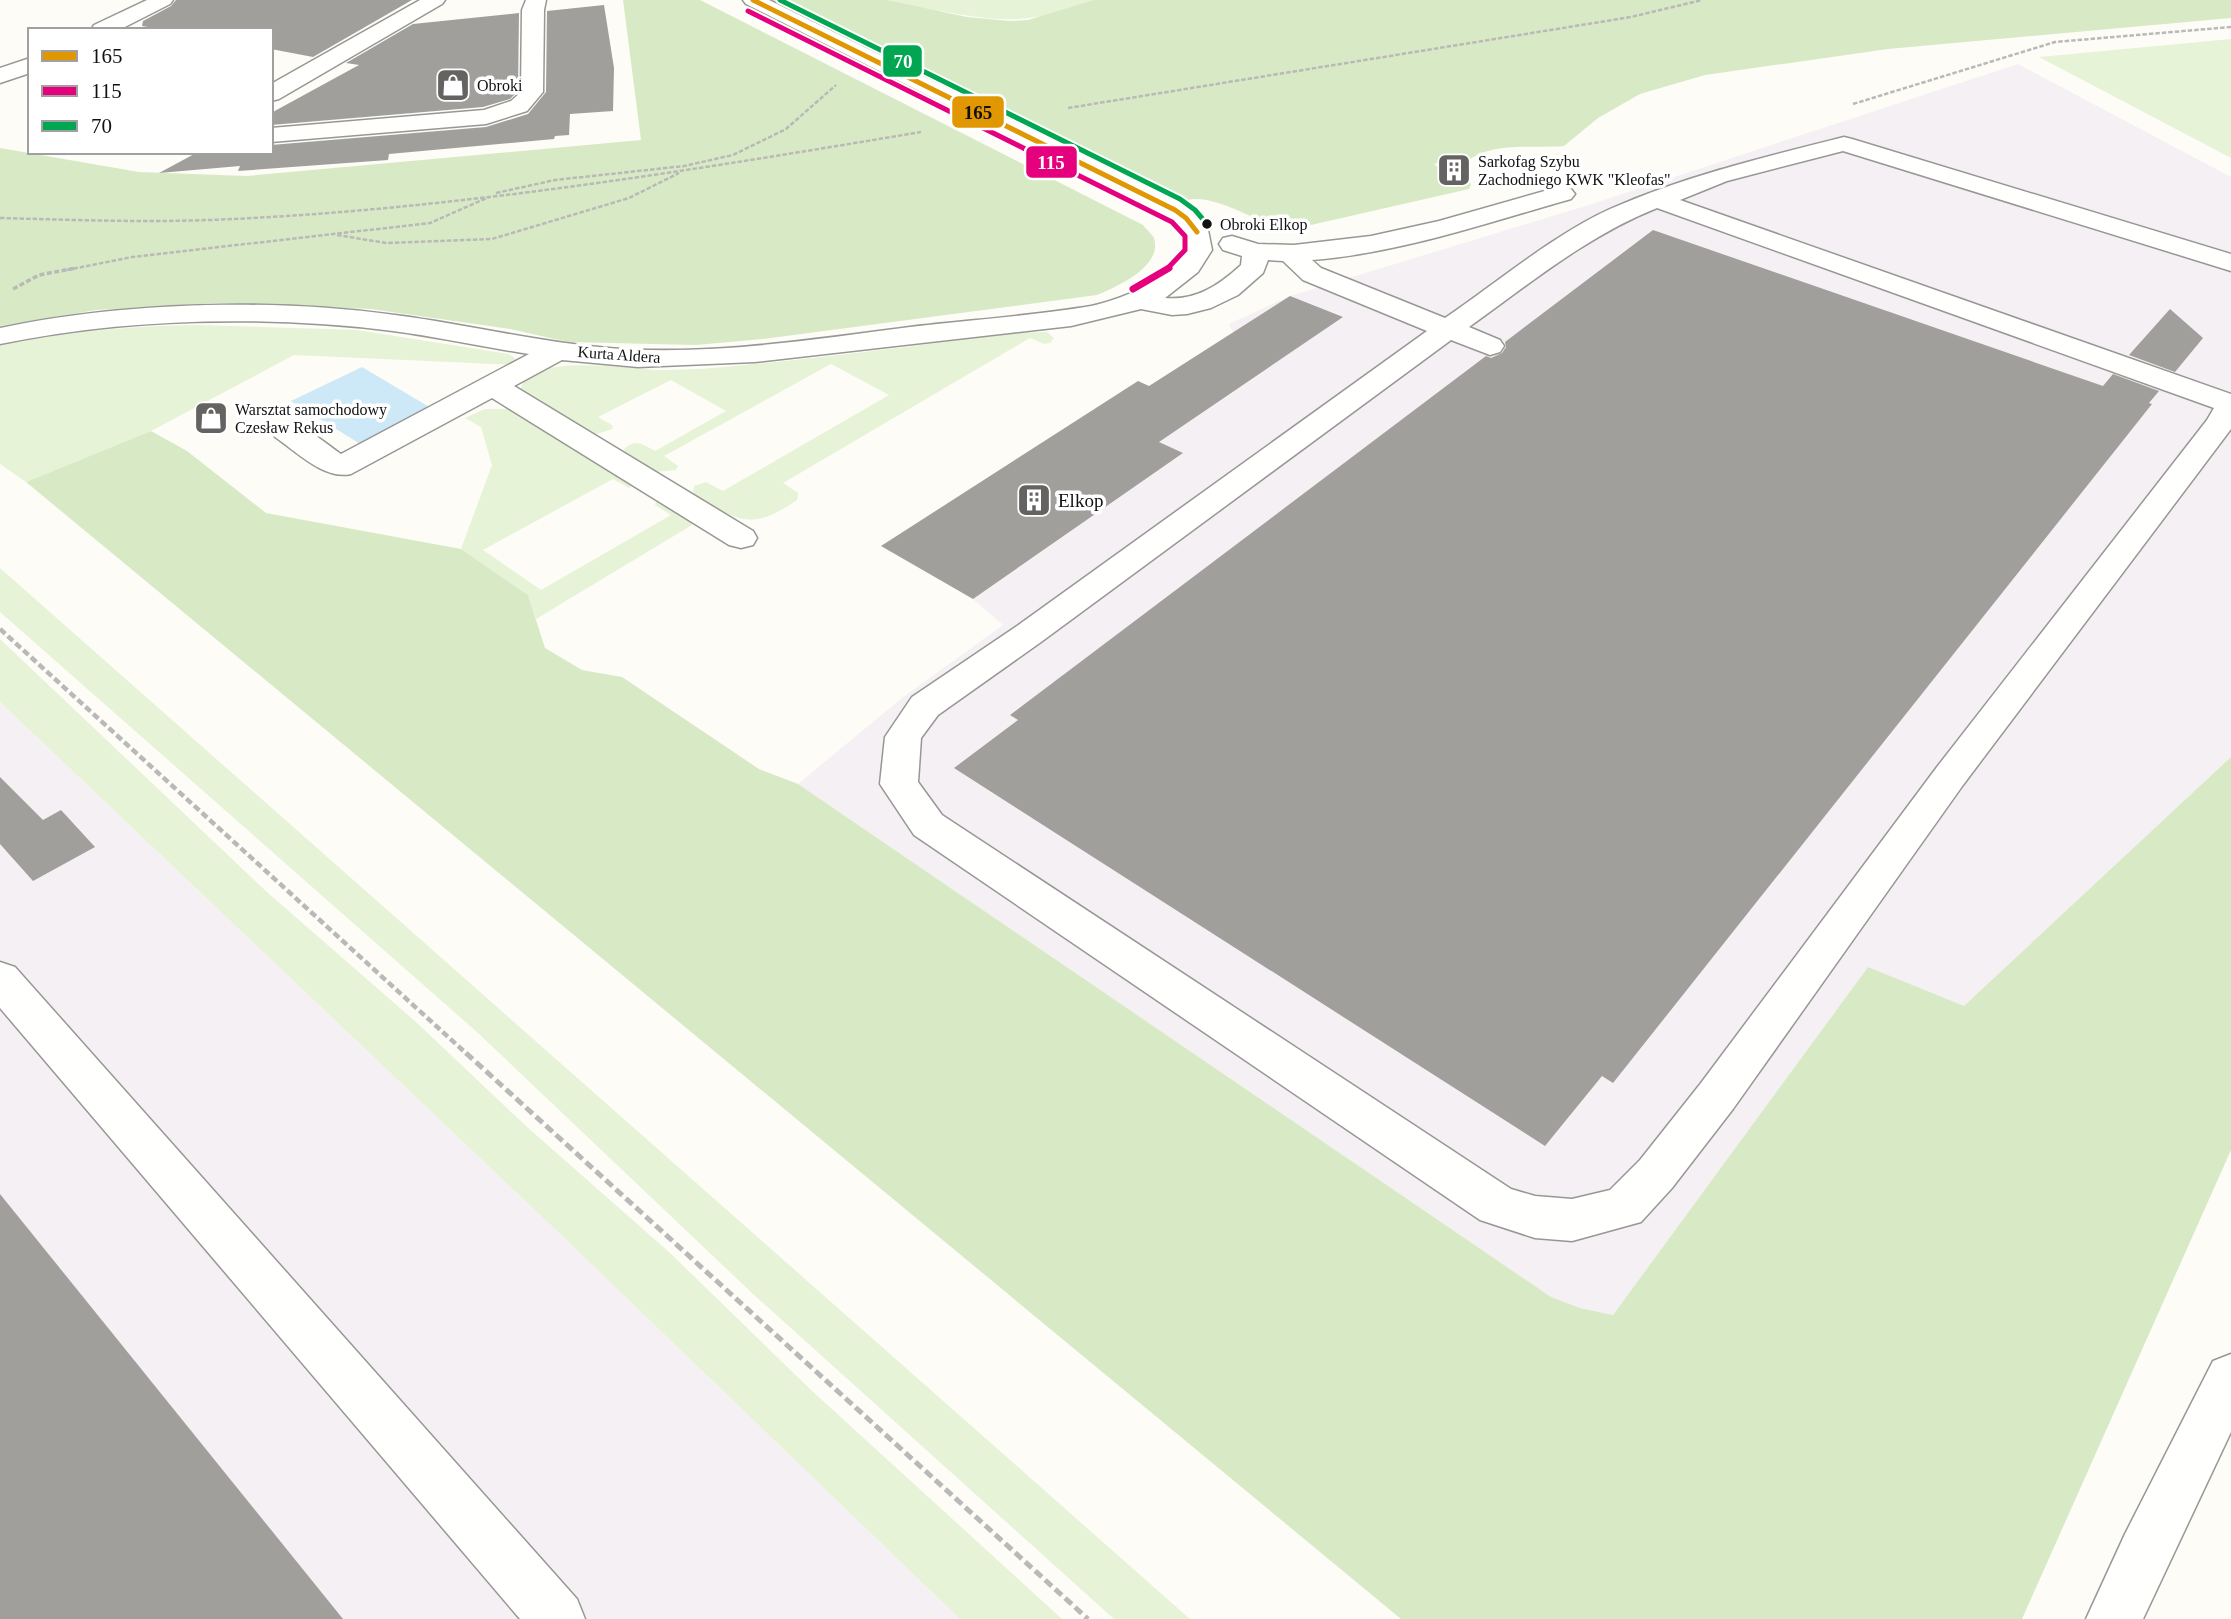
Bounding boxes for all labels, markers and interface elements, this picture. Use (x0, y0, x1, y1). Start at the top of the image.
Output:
legend (28, 28, 273, 154)
text: 165 (91, 44, 123, 68)
line badge: 70 (882, 44, 923, 78)
text: 70 (894, 51, 913, 72)
shop icon: Obroki (434, 66, 472, 104)
place label: Obroki (477, 77, 523, 94)
text: 115 (91, 79, 122, 103)
line badge: 165 (951, 95, 1005, 129)
text: 165 (964, 102, 992, 123)
text: 70 (91, 114, 112, 138)
line badge: 115 (1025, 145, 1078, 179)
building icon: Sarkofag Szybu Zachodniego KWK "Kleofas" (1435, 151, 1473, 189)
text: 115 (1037, 152, 1065, 173)
place label: Sarkofag Szybu Zachodniego KWK "Kleofas" (1478, 153, 1671, 189)
place label: Obroki Elkop (1220, 216, 1308, 234)
marker: Obroki Elkop (1200, 217, 1214, 231)
street label: Kurta Aldera (577, 343, 661, 366)
shop icon: Warsztat samochodowy Czesław Rekus (192, 399, 230, 437)
place label: Warsztat samochodowy Czesław Rekus (235, 401, 387, 436)
building icon: Elkop (1015, 481, 1053, 519)
place label: Elkop (1058, 490, 1103, 511)

